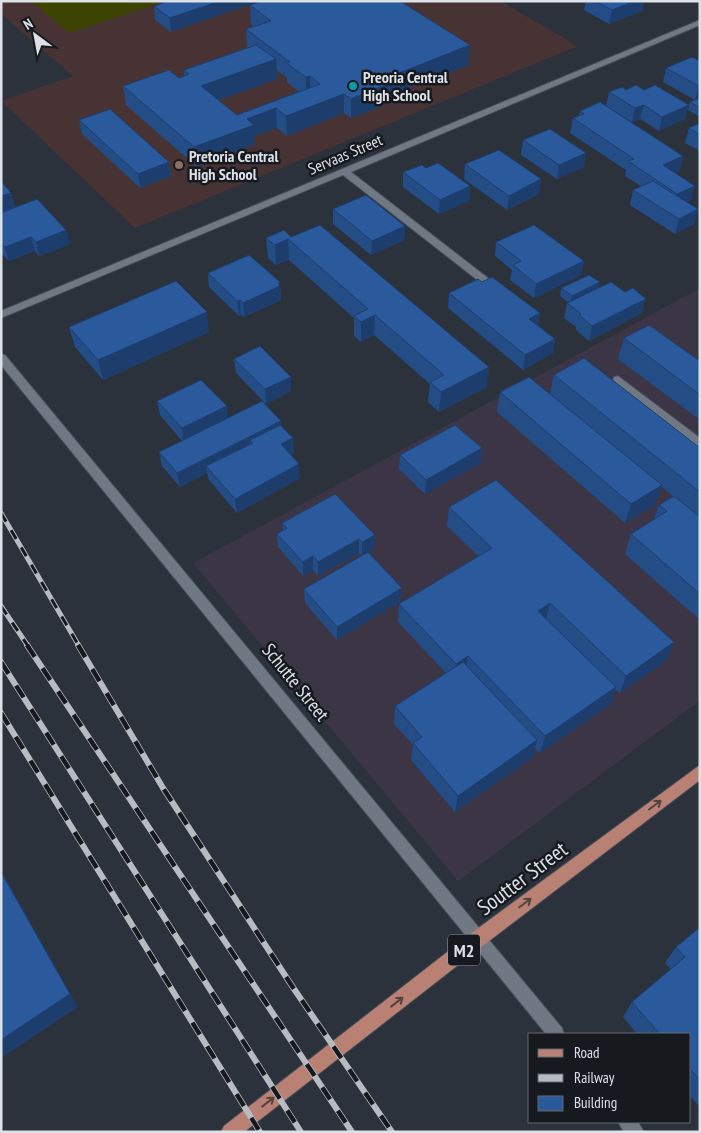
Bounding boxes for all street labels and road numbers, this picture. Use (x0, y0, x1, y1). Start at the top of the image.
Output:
street label: Servaas Street (305, 129, 386, 179)
street label: Schutte Street (257, 638, 335, 726)
street label: Soutter Street (471, 835, 573, 921)
road number: M2 (448, 934, 480, 966)

